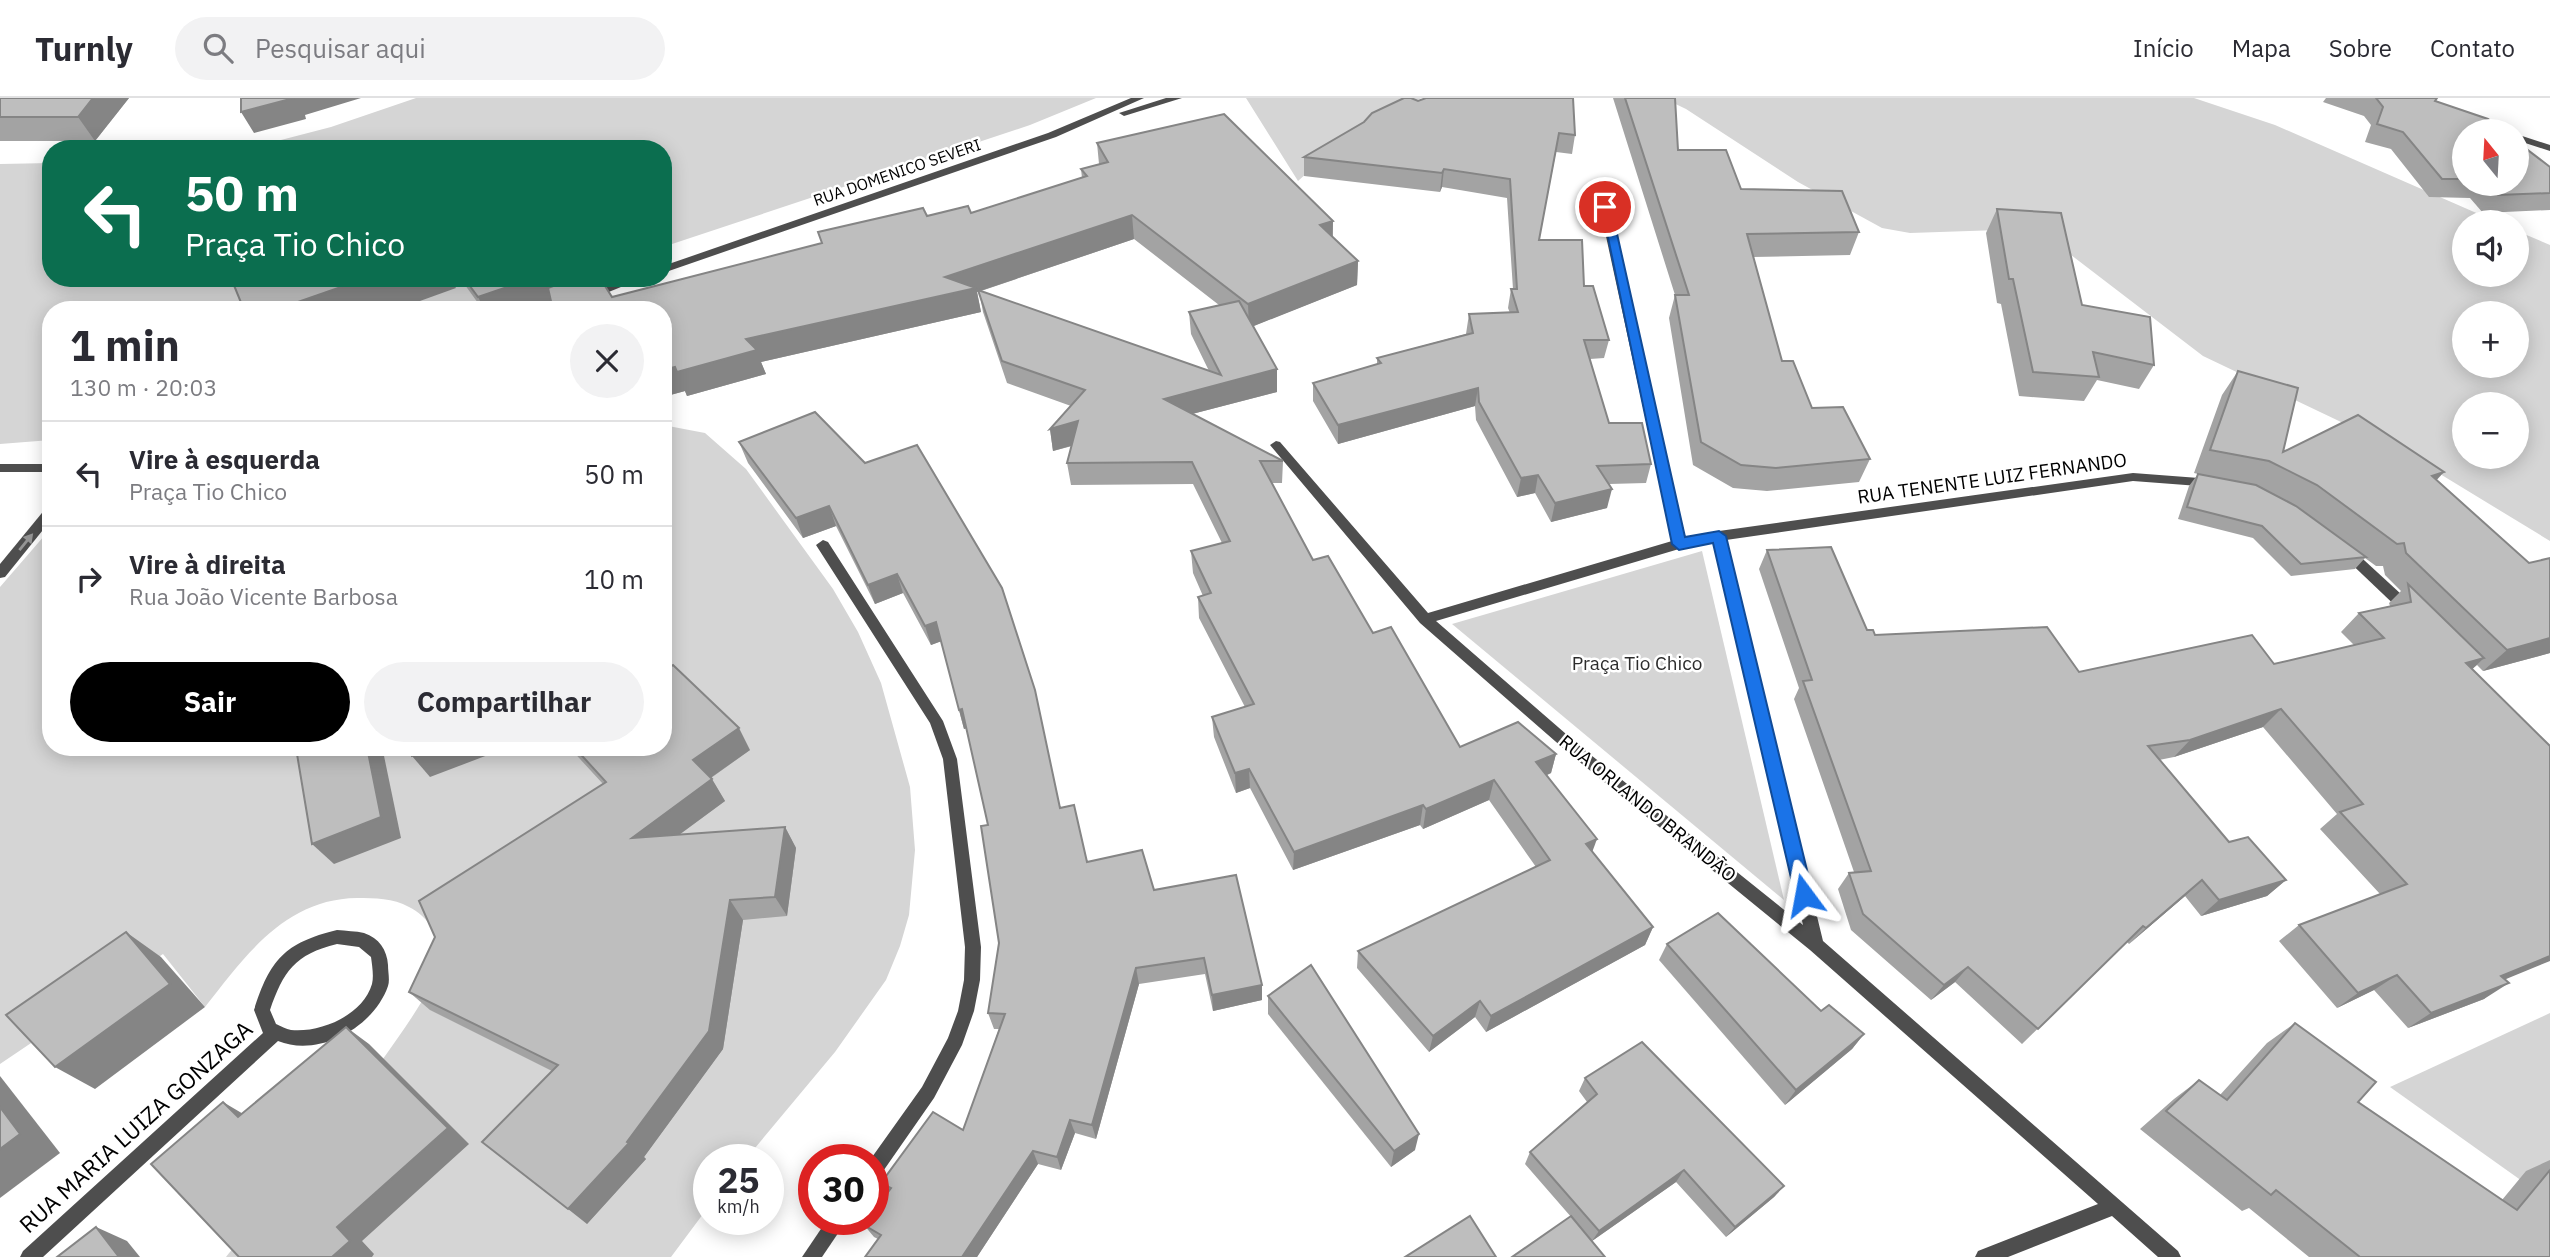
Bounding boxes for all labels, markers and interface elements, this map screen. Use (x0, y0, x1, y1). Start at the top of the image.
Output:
search box (175, 17, 665, 80)
text: Turnly (35, 27, 133, 70)
icon: search (199, 29, 237, 67)
text: Pesquisar aqui (255, 31, 426, 65)
text: Início (2133, 32, 2194, 64)
text: Mapa (2232, 32, 2291, 64)
text: Sobre (2329, 32, 2392, 64)
text: Contato (2430, 32, 2515, 64)
north arrow (2452, 119, 2529, 196)
map controls (2452, 119, 2529, 469)
street label: RUA DOMENICO SEVERI (811, 134, 983, 210)
text: 50 m (185, 161, 299, 224)
icon: left (70, 168, 161, 259)
pin (1575, 177, 1635, 237)
icon: arrive (1586, 188, 1624, 226)
button: sound (2452, 210, 2529, 287)
text: Praça Tio Chico (185, 223, 405, 265)
button: + (2452, 301, 2529, 378)
text: 1 min (70, 318, 180, 373)
button: close (570, 324, 644, 398)
text: 130 m · 20:03 (70, 372, 217, 402)
button: − (2452, 392, 2529, 469)
text: Vire à esquerda (129, 442, 320, 476)
street label: RUA TENENTE LUIZ FERNANDO (1856, 447, 2128, 509)
icon: left (70, 455, 108, 493)
text: 50 m (584, 457, 644, 491)
text: Praça Tio Chico (129, 476, 287, 506)
one-way arrow (18, 534, 33, 552)
text: Vire à direita (129, 547, 286, 581)
icon: right (70, 560, 108, 598)
text: 10 m (584, 562, 644, 596)
text: Rua João Vicente Barbosa (129, 581, 398, 611)
park label: Praça Tio Chico (1572, 651, 1702, 675)
button: Sair (70, 662, 350, 742)
button: Compartilhar (364, 662, 644, 742)
street label: RUA ORLANDO BRANDÃO (1555, 729, 1741, 887)
position arrow (1767, 858, 1841, 932)
street label: RUA MARIA LUIZA GONZAGA (12, 1013, 258, 1239)
speed limit sign: 30 (798, 1144, 889, 1235)
text: 25 (717, 1157, 760, 1203)
text: km/h (717, 1195, 760, 1218)

